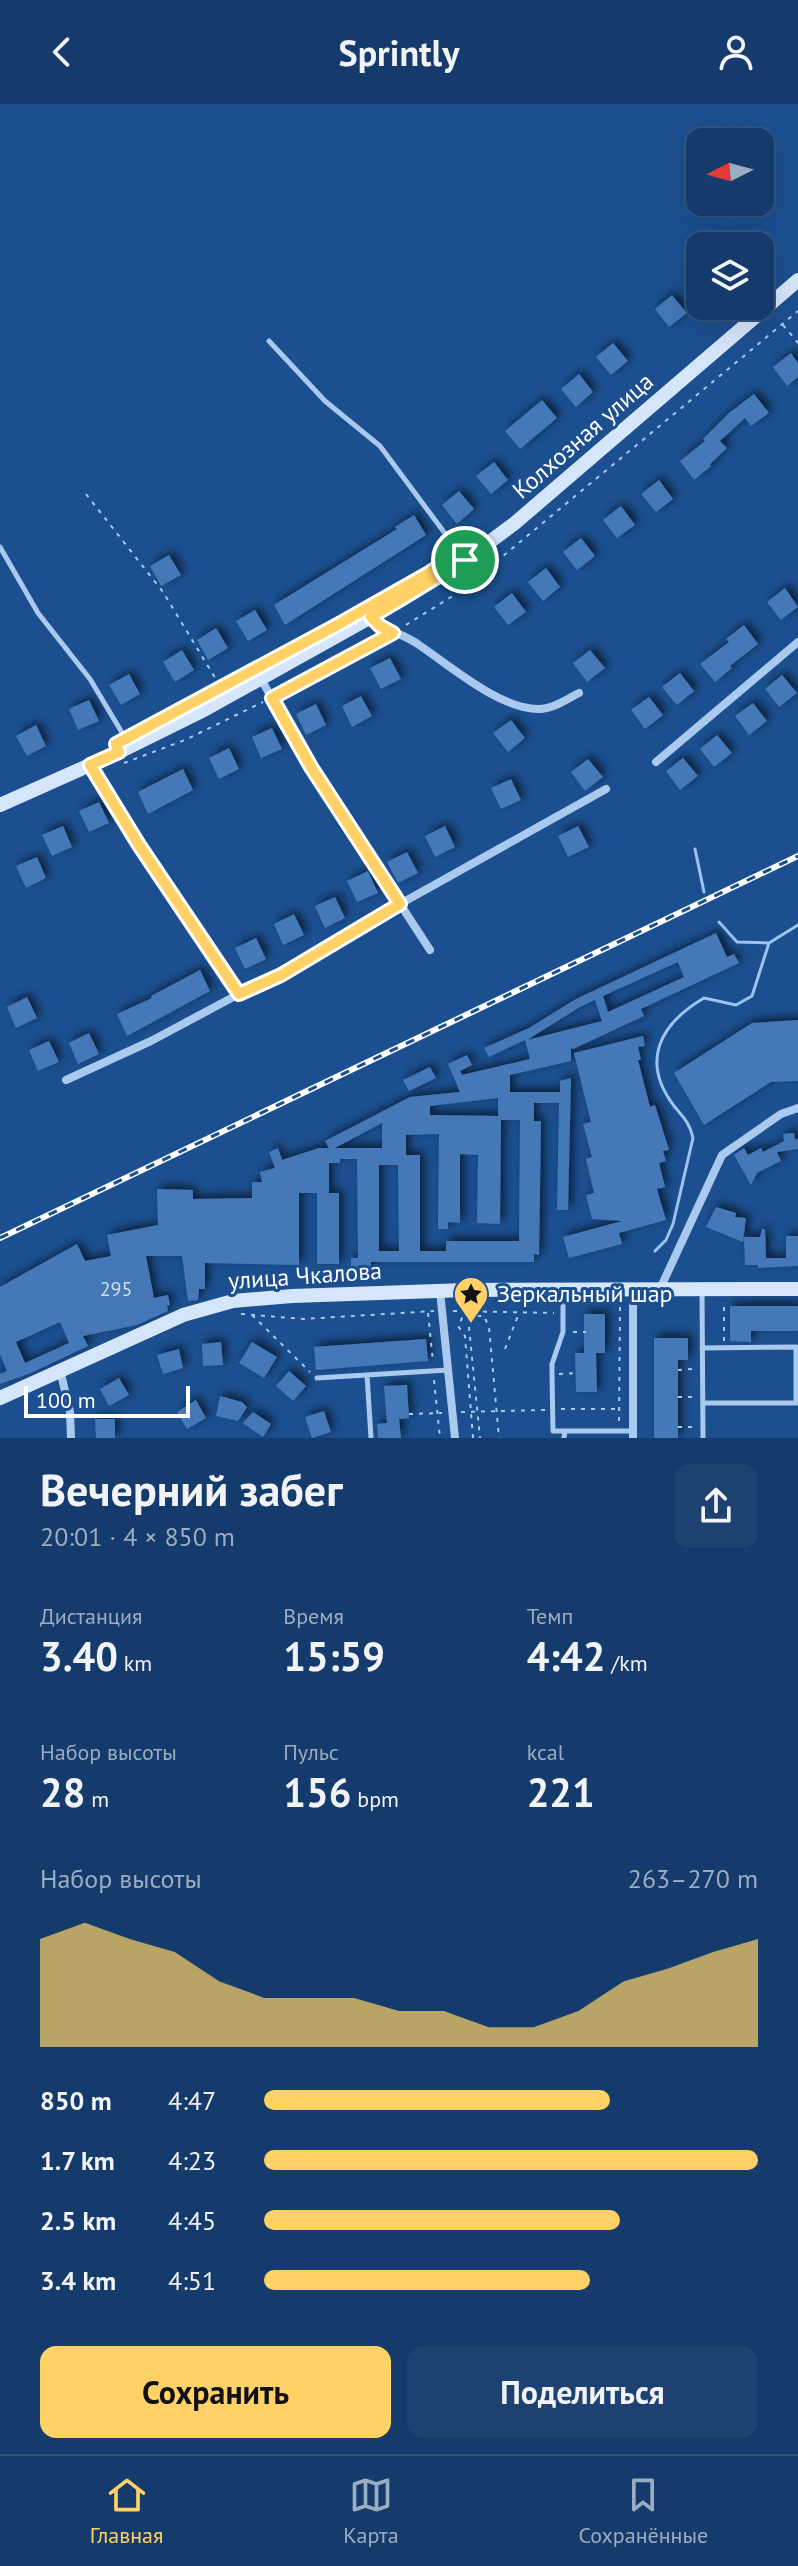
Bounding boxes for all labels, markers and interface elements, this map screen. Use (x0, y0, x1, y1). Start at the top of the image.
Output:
text: Sprintly (339, 29, 459, 76)
icon: back (40, 30, 84, 74)
icon: person (714, 30, 758, 74)
north arrow (686, 128, 774, 216)
map controls (686, 128, 774, 320)
button: layers (686, 232, 774, 320)
street label: Колхозная улица (506, 366, 660, 505)
pin (431, 526, 499, 594)
icon: arrive (443, 538, 487, 582)
street label: улица Чкалова (227, 1255, 383, 1296)
place icon: Зеркальный шар (452, 1275, 490, 1325)
house number: 295 (100, 1276, 132, 1302)
place label: Зеркальный шар (497, 1278, 673, 1309)
scale bar (24, 1382, 190, 1418)
text: 100 m (36, 1386, 96, 1414)
text: Вечерний забег (40, 1461, 343, 1518)
button: share (674, 1464, 758, 1548)
text: 20:01 · 4 × 850 m (40, 1520, 235, 1553)
text: Дистанция (40, 1602, 142, 1630)
text: Время (283, 1602, 344, 1630)
text: Темп (527, 1602, 573, 1630)
text: 3.40 (40, 1630, 118, 1682)
text: 15:59 (283, 1630, 385, 1682)
text: 4:42 (527, 1630, 605, 1682)
text: km (118, 1649, 152, 1677)
text: /km (605, 1649, 648, 1677)
text: Набор высоты (40, 1738, 177, 1766)
text: Пульс (283, 1738, 339, 1766)
text: kcal (527, 1738, 564, 1766)
text: 28 (40, 1766, 85, 1818)
text: 156 (283, 1766, 351, 1818)
text: 221 (527, 1766, 595, 1818)
text: m (85, 1785, 109, 1813)
text: bpm (351, 1785, 399, 1813)
text: Набор высоты (40, 1862, 202, 1895)
text: 263–270 m (628, 1862, 758, 1895)
text: 850 m (40, 2084, 112, 2117)
text: 4:47 (168, 2084, 216, 2117)
text: 1.7 km (40, 2144, 115, 2177)
text: 4:23 (168, 2144, 216, 2177)
text: 2.5 km (40, 2204, 116, 2237)
text: 4:45 (168, 2204, 216, 2237)
text: 3.4 km (40, 2264, 116, 2297)
text: 4:51 (168, 2264, 216, 2297)
button: Сохранить (40, 2346, 391, 2438)
button: Поделиться (407, 2346, 758, 2438)
tab: Главная (90, 2473, 163, 2549)
tab: Карта (343, 2473, 399, 2549)
tab: Сохранённые (578, 2473, 708, 2549)

